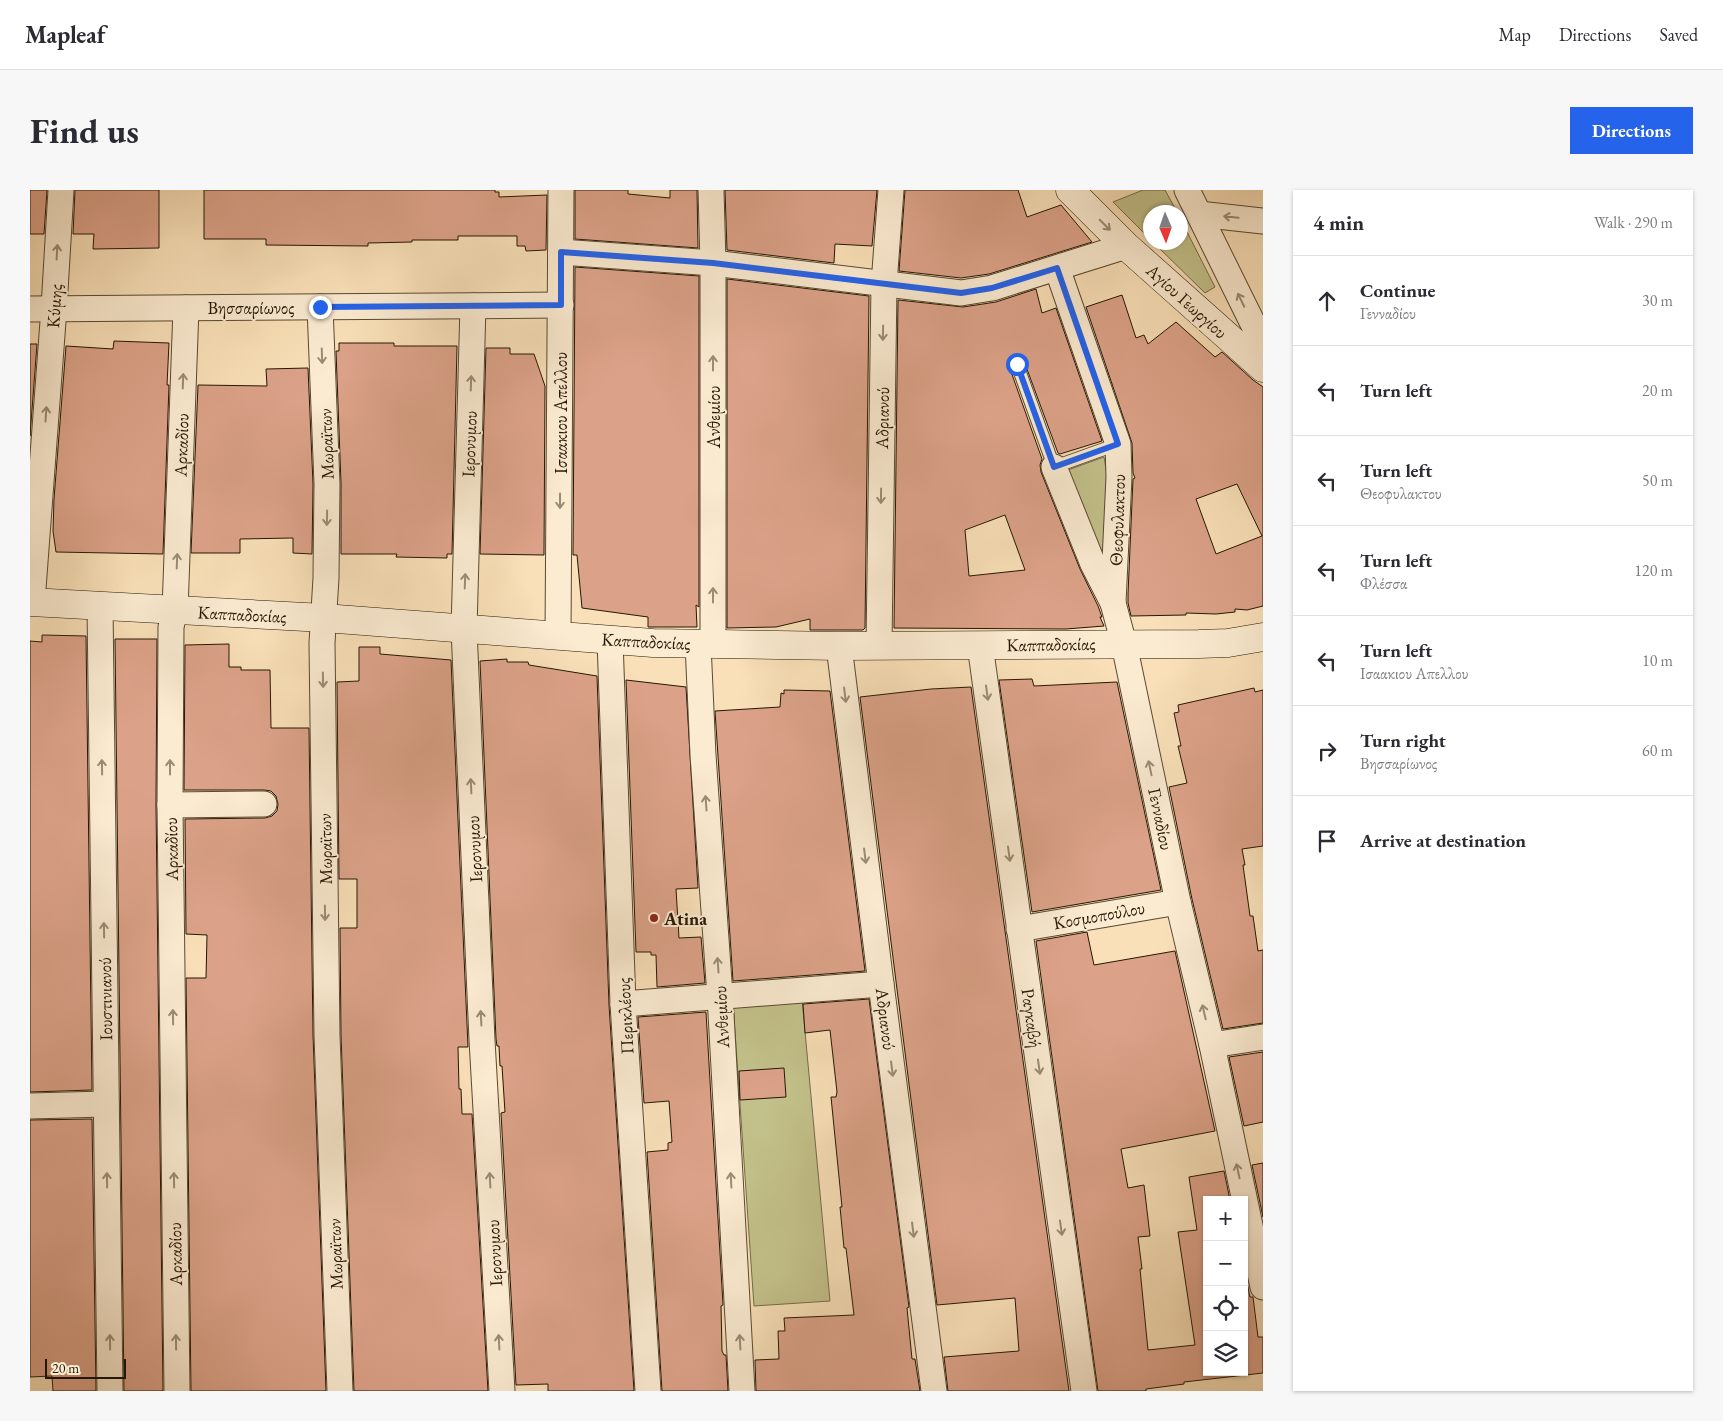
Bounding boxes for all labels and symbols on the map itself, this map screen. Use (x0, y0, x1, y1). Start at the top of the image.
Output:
north arrow (1143, 205, 1188, 250)
one-way arrow (1223, 212, 1239, 222)
one-way arrow (1098, 218, 1110, 230)
one-way arrow (53, 244, 62, 260)
street label: Αγίου Γεωργίου (1141, 258, 1232, 343)
street label: Κύμης (41, 283, 67, 329)
one-way arrow (1236, 293, 1245, 308)
street label: Βησσαρίωνος (208, 296, 294, 319)
route end (309, 296, 332, 319)
one-way arrow (878, 324, 888, 341)
one-way arrow (317, 347, 327, 363)
street label: Ισαακιου Απελλου (549, 352, 572, 474)
route start (1006, 353, 1029, 376)
one-way arrow (708, 355, 718, 372)
one-way arrow (178, 374, 188, 390)
one-way arrow (466, 375, 475, 391)
street label: Ανθεμίου (702, 386, 725, 449)
street label: Αδριανού (870, 387, 894, 450)
one-way arrow (42, 406, 51, 422)
street label: Μωραϊτων (313, 408, 339, 480)
street label: Ιερονυμου (456, 410, 482, 478)
street label: Αρκαδίου (168, 413, 194, 478)
street label: Θεοφυλακτου (1104, 474, 1130, 566)
one-way arrow (876, 487, 886, 503)
one-way arrow (555, 493, 564, 509)
one-way arrow (322, 510, 332, 526)
one-way arrow (172, 553, 182, 570)
one-way arrow (460, 573, 470, 589)
one-way arrow (708, 588, 718, 604)
street label: Καππαδοκίας (197, 600, 287, 628)
street label: Καππαδοκίας (601, 627, 691, 655)
street label: Καππαδοκίας (1006, 632, 1096, 656)
one-way arrow (318, 672, 328, 688)
one-way arrow (982, 685, 992, 701)
one-way arrow (840, 686, 850, 702)
one-way arrow (97, 760, 107, 776)
one-way arrow (165, 760, 175, 776)
one-way arrow (1145, 760, 1154, 776)
one-way arrow (466, 778, 475, 794)
street label: Γενναδίου (1143, 786, 1179, 852)
one-way arrow (702, 796, 711, 812)
street label: Μωραϊτων (313, 813, 337, 885)
street label: Ιερονυμου (461, 815, 487, 883)
street label: Αρκαδίου (159, 817, 183, 882)
one-way arrow (1004, 846, 1014, 862)
one-way arrow (860, 848, 870, 864)
street label: Κοσμοπούλου (1051, 896, 1147, 934)
one-way arrow (320, 904, 330, 921)
place label: Atina (663, 907, 707, 930)
marker: Atina (648, 912, 660, 924)
one-way arrow (99, 922, 109, 938)
street label: Ιουστινιανού (93, 957, 117, 1041)
one-way arrow (714, 958, 723, 974)
street label: Περικλέους (612, 977, 638, 1055)
street label: Ανθεμίου (708, 985, 734, 1050)
street label: Αδριανού (871, 986, 901, 1051)
street label: Ραγκαβή (1016, 987, 1048, 1049)
one-way arrow (1199, 1005, 1208, 1021)
one-way arrow (168, 1010, 177, 1026)
one-way arrow (477, 1010, 486, 1026)
one-way arrow (1034, 1059, 1044, 1075)
one-way arrow (887, 1061, 897, 1077)
one-way arrow (1233, 1163, 1243, 1179)
one-way arrow (102, 1172, 112, 1188)
one-way arrow (169, 1172, 179, 1188)
one-way arrow (486, 1172, 495, 1188)
one-way arrow (726, 1172, 735, 1188)
street label: Μωραϊτων (322, 1218, 348, 1290)
street label: Ιερονυμου (481, 1219, 507, 1287)
one-way arrow (1057, 1220, 1067, 1236)
street label: Αρκαδίου (163, 1222, 187, 1287)
one-way arrow (908, 1222, 918, 1238)
one-way arrow (105, 1335, 115, 1351)
one-way arrow (171, 1335, 181, 1351)
one-way arrow (495, 1335, 504, 1351)
one-way arrow (735, 1335, 744, 1351)
scale bar (45, 1356, 126, 1379)

